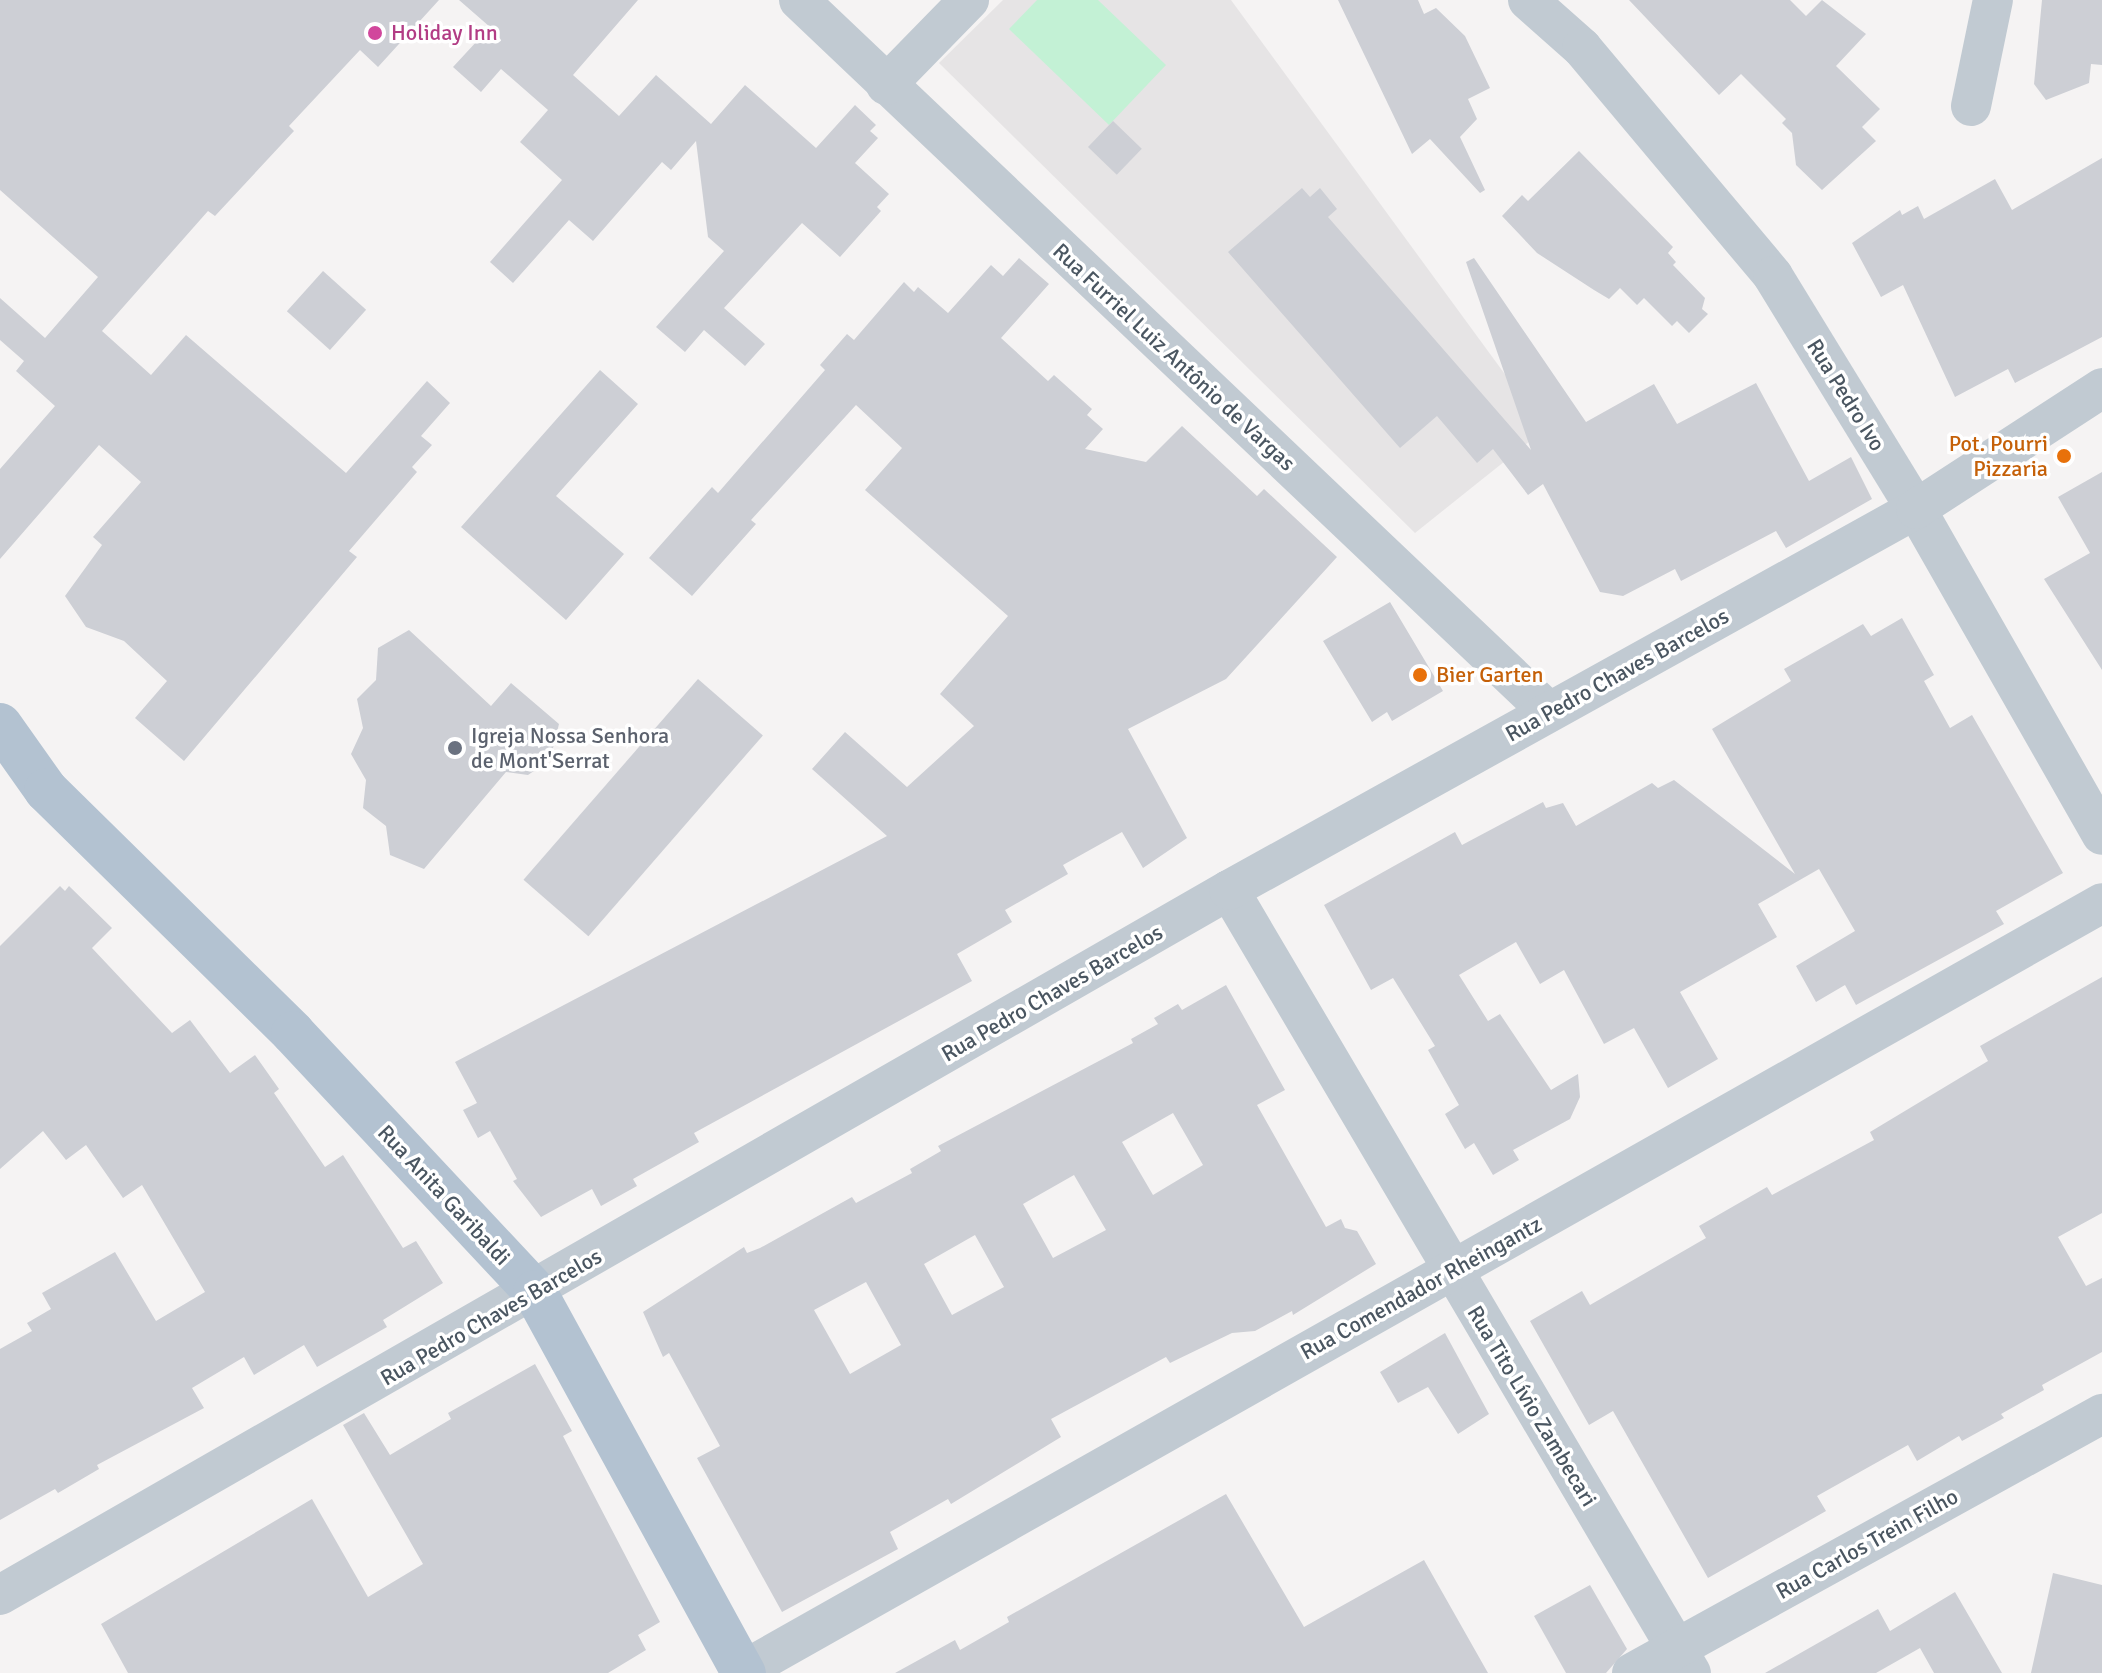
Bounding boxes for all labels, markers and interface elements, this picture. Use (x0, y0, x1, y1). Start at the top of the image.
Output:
place label: Holiday Inn (391, 20, 498, 46)
marker: Holiday Inn (366, 24, 384, 42)
street label: Rua Furriel Luiz Antônio de Vargas (1047, 238, 1301, 476)
street label: Rua Pedro Ivo (1801, 334, 1891, 456)
place label: Pot. Pourri Pizzaria (1949, 430, 2048, 482)
marker: Pot. Pourri Pizzaria (2055, 447, 2073, 465)
street label: Rua Pedro Chaves Barcelos (1501, 603, 1733, 747)
place label: Bier Garten (1436, 662, 1544, 688)
marker: Bier Garten (1411, 666, 1429, 684)
place label: Igreja Nossa Senhora de Mont'Serrat (471, 722, 669, 774)
marker: Igreja Nossa Senhora de Mont'Serrat (446, 739, 464, 757)
street label: Rua Pedro Chaves Barcelos (937, 919, 1167, 1067)
street label: Rua Anita Garibaldi (372, 1119, 516, 1271)
street label: Rua Comendador Rheingantz (1296, 1211, 1546, 1365)
street label: Rua Pedro Chaves Barcelos (376, 1243, 606, 1391)
street label: Rua Tito Lívio Zambecari (1462, 1301, 1602, 1511)
street label: Rua Carlos Trein Filho (1771, 1483, 1963, 1605)

